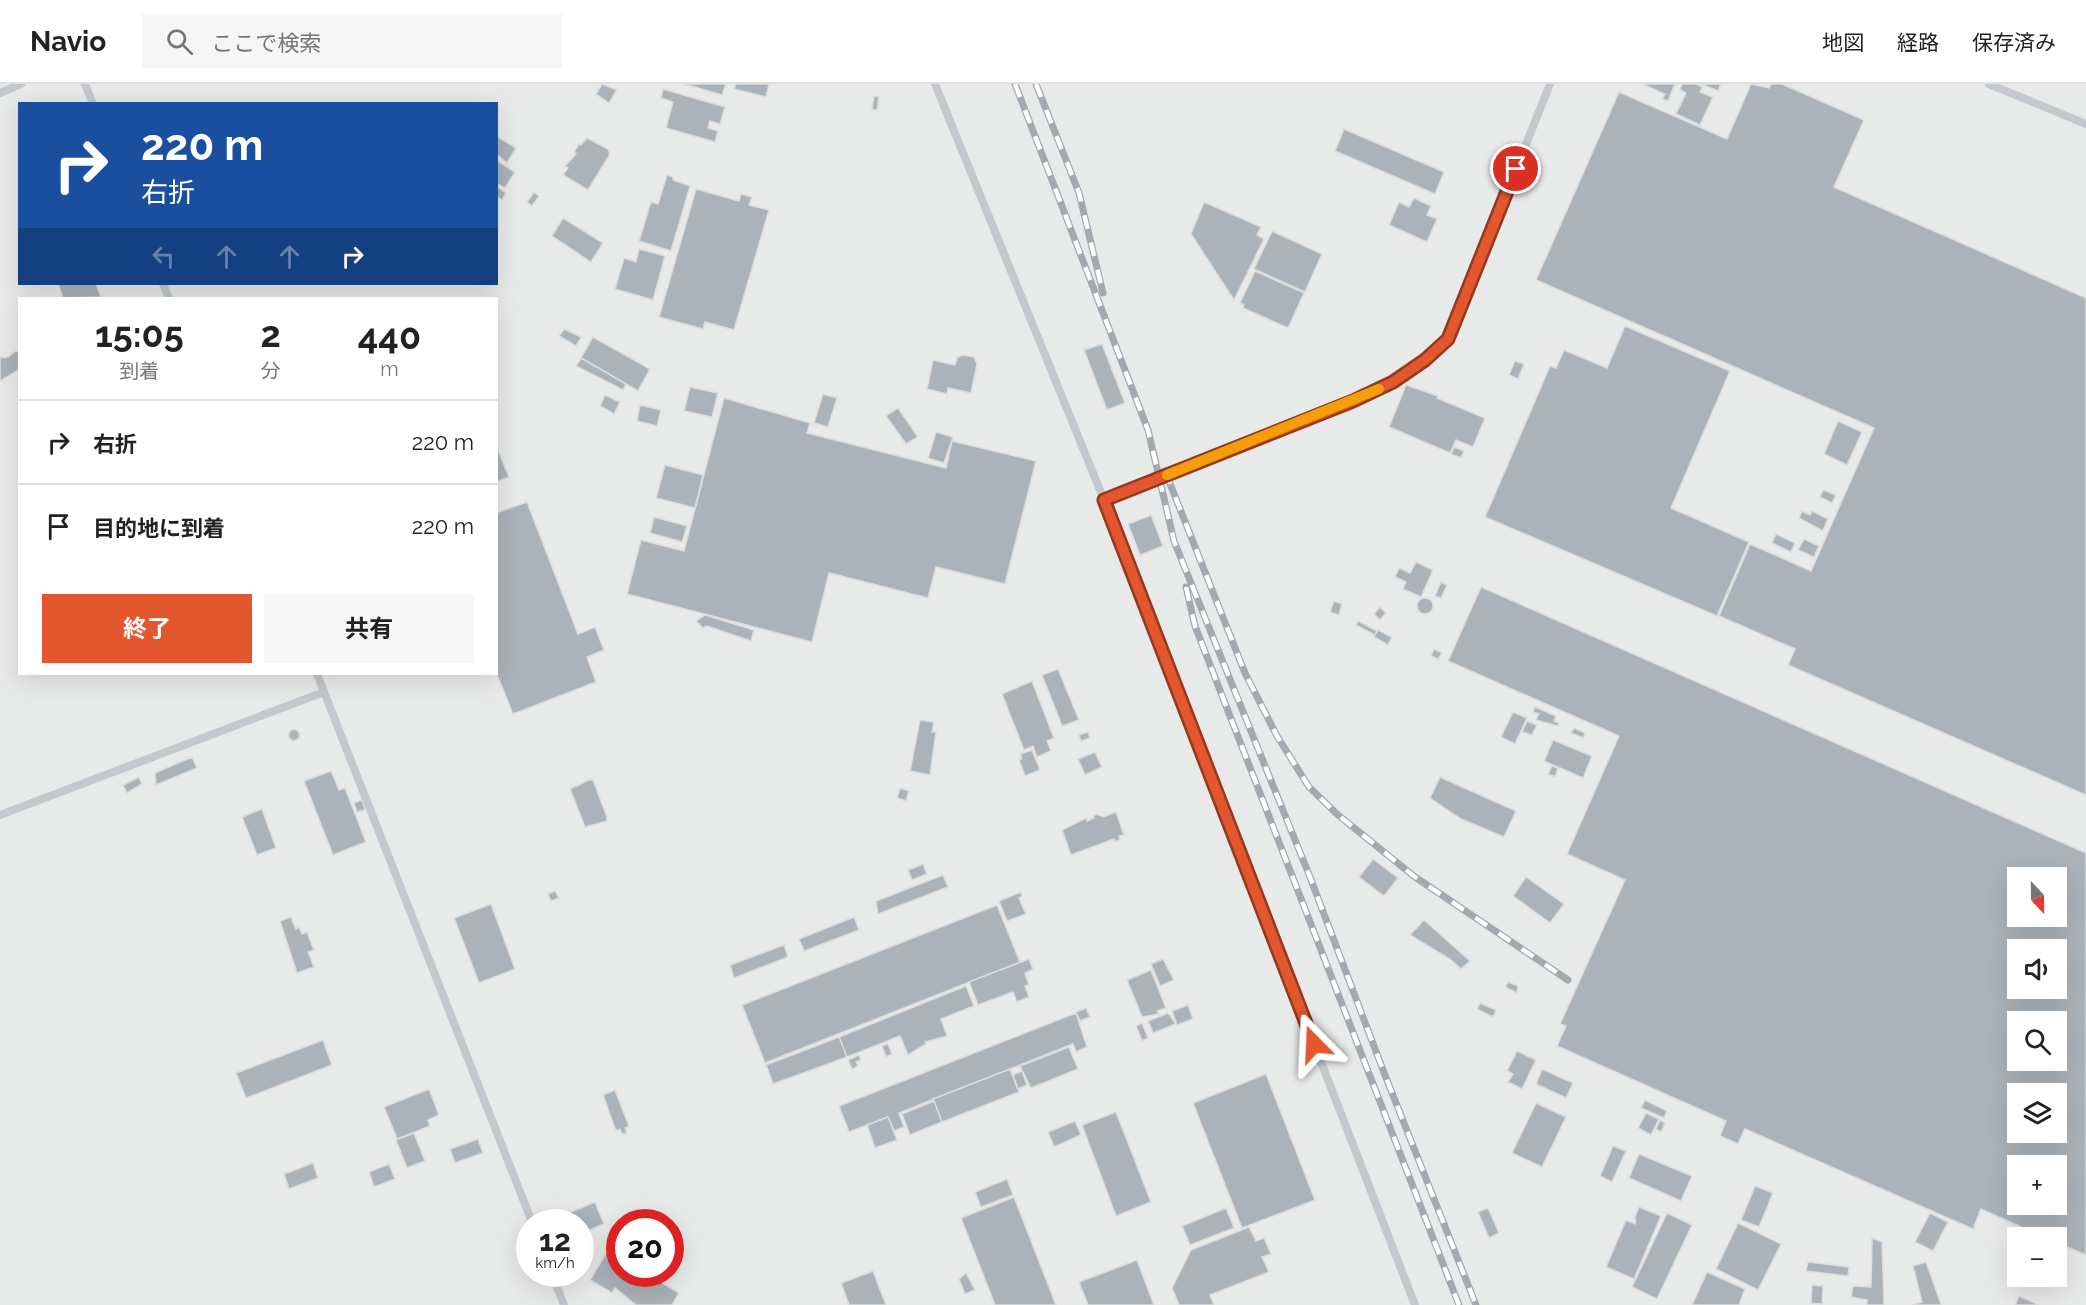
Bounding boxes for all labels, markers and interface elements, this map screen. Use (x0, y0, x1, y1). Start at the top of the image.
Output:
search box (142, 14, 562, 68)
text: Navio (30, 25, 106, 58)
icon: search (163, 25, 196, 58)
text: ここで検索 (211, 30, 321, 56)
text: 地図 (1822, 30, 1864, 55)
text: 経路 (1897, 30, 1939, 55)
text: 保存済み (1972, 30, 2056, 55)
text: 220 m (141, 121, 263, 170)
icon: right (42, 126, 120, 204)
pin (1490, 143, 1541, 194)
icon: arrive (1499, 152, 1532, 185)
text: 右折 (141, 177, 195, 208)
icon: left (147, 240, 180, 273)
icon: ahead (210, 240, 243, 273)
icon: ahead (273, 240, 306, 273)
icon: right (336, 240, 369, 273)
text: 15:05 (95, 313, 184, 355)
text: 2 (261, 313, 281, 355)
text: 440 (358, 315, 421, 357)
text: m (380, 357, 399, 381)
text: 到着 (119, 359, 159, 383)
text: 分 (261, 359, 281, 383)
icon: right (42, 426, 75, 459)
text: 220 m (412, 429, 474, 455)
text: 右折 (93, 431, 137, 457)
icon: arrive (42, 510, 75, 543)
text: 220 m (412, 513, 474, 539)
text: 目的地に到着 (93, 515, 225, 541)
button: 終了 (42, 594, 252, 663)
button: 共有 (264, 594, 474, 663)
north arrow (2007, 867, 2067, 927)
map controls (2007, 867, 2067, 1287)
button: sound (2007, 939, 2067, 999)
button: search (2007, 1011, 2067, 1071)
position arrow (1282, 1012, 1346, 1076)
button: layers (2007, 1083, 2067, 1143)
button: + (2007, 1155, 2067, 1215)
speed limit sign: 20 (606, 1209, 684, 1287)
text: 12 (539, 1223, 571, 1258)
button: − (2007, 1227, 2067, 1287)
text: km/h (535, 1254, 575, 1272)

